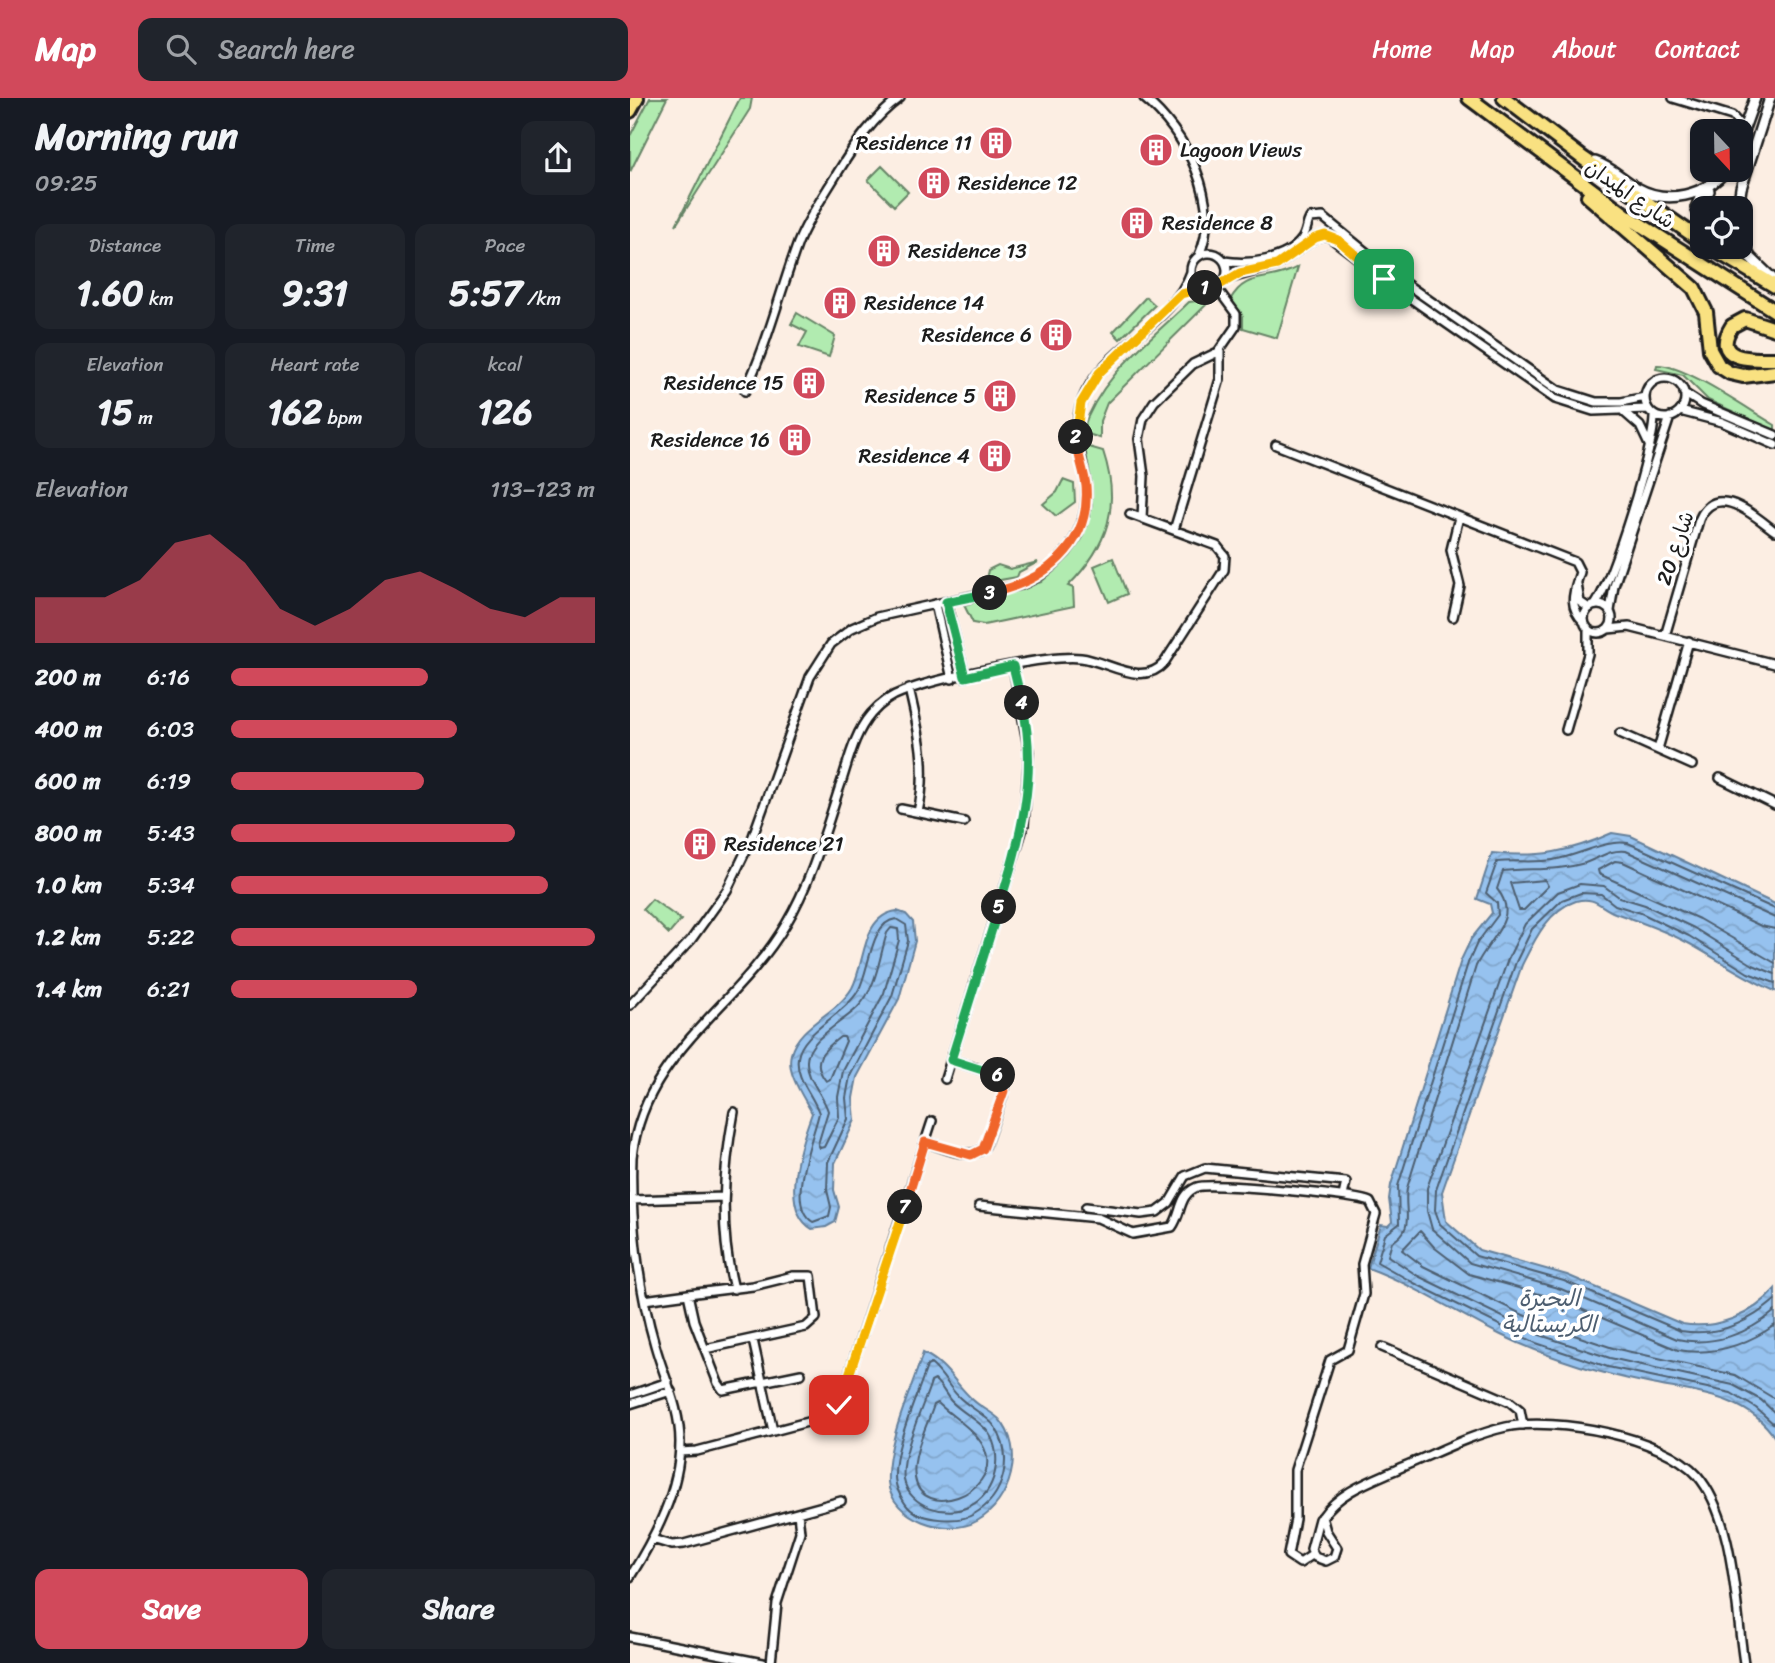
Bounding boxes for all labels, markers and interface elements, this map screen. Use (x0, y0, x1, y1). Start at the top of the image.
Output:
search box (138, 18, 628, 81)
text: Map (35, 20, 96, 78)
text: Search here (218, 26, 355, 72)
text: Home (1372, 28, 1432, 70)
text: Map (1470, 28, 1514, 70)
text: About (1552, 28, 1617, 70)
text: Contact (1655, 28, 1740, 70)
icon: search (162, 30, 200, 68)
text: Morning run (35, 103, 238, 170)
north arrow (1690, 119, 1754, 182)
map controls (1690, 119, 1753, 259)
button: share (521, 121, 595, 195)
place label: Residence 11 (856, 124, 972, 162)
building icon: Residence 11 (977, 124, 1015, 162)
building icon: Lagoon Views (1137, 131, 1175, 169)
place label: Lagoon Views (1180, 131, 1302, 169)
street label: شارع الميدان (1577, 149, 1683, 239)
text: 09:25 (35, 163, 98, 204)
building icon: Residence 12 (915, 164, 953, 202)
place label: Residence 12 (958, 164, 1077, 202)
button: locate (1690, 196, 1753, 259)
building icon: Residence 8 (1118, 204, 1156, 242)
place label: Residence 8 (1162, 204, 1273, 242)
text: Distance (89, 229, 161, 262)
text: Time (295, 229, 335, 262)
text: Pace (485, 229, 525, 262)
building icon: Residence 13 (865, 232, 903, 270)
place label: Residence 13 (908, 232, 1027, 270)
pin (1354, 249, 1414, 309)
icon: arrive (1365, 260, 1403, 298)
text: 1.60 (76, 262, 144, 324)
text: 9:31 (282, 262, 348, 324)
text: 5:57 (449, 262, 522, 324)
pin: 1 (1188, 270, 1222, 306)
text: 1 (1200, 271, 1209, 304)
text: km (144, 282, 174, 315)
text: /km (522, 282, 561, 315)
building icon: Residence 14 (821, 284, 859, 322)
place label: Residence 14 (864, 284, 984, 322)
place label: Residence 6 (922, 316, 1032, 354)
building icon: Residence 6 (1037, 316, 1075, 354)
text: Elevation (87, 348, 163, 381)
text: Heart rate (270, 348, 360, 381)
text: kcal (488, 348, 522, 381)
place label: Residence 15 (664, 364, 784, 402)
building icon: Residence 15 (790, 364, 828, 402)
place label: Residence 5 (865, 377, 976, 415)
building icon: Residence 5 (981, 377, 1019, 415)
text: 15 (97, 381, 133, 443)
text: 162 (267, 381, 323, 443)
text: 126 (477, 381, 533, 443)
text: m (133, 401, 153, 434)
text: bpm (323, 401, 363, 434)
pin: 2 (1058, 420, 1094, 454)
text: 2 (1070, 420, 1081, 453)
place label: Residence 16 (651, 421, 770, 459)
building icon: Residence 16 (776, 421, 814, 459)
place label: Residence 4 (859, 437, 970, 475)
building icon: Residence 4 (976, 437, 1014, 475)
text: Elevation (35, 469, 128, 510)
text: 113–123 m (490, 469, 595, 510)
street label: شارع 20 (1645, 506, 1705, 590)
pin: 3 (972, 575, 1008, 610)
text: 3 (984, 576, 995, 609)
text: 200 m (35, 657, 101, 698)
text: 6:16 (147, 657, 190, 698)
pin: 4 (1004, 686, 1040, 720)
text: 4 (1016, 686, 1027, 719)
text: 400 m (35, 709, 102, 750)
text: 6:03 (147, 709, 194, 750)
text: 600 m (35, 761, 101, 802)
text: 6:19 (147, 761, 191, 802)
text: 800 m (35, 813, 102, 854)
text: 5:43 (147, 813, 195, 854)
building icon: Residence 21 (681, 825, 719, 863)
place label: Residence 21 (724, 825, 843, 863)
text: 1.0 km (35, 865, 102, 906)
text: 5:34 (147, 865, 195, 906)
pin: 5 (982, 890, 1016, 924)
text: 5 (993, 890, 1004, 923)
text: 1.2 km (35, 917, 101, 958)
text: 5:22 (147, 917, 195, 958)
text: 1.4 km (35, 969, 102, 1010)
text: 6:21 (147, 969, 190, 1010)
pin: 6 (980, 1058, 1016, 1093)
text: 6 (992, 1058, 1003, 1091)
pin: 7 (888, 1190, 922, 1224)
text: 7 (899, 1190, 910, 1223)
water label: البحيرة الكريستالية (1502, 1278, 1600, 1345)
pin (809, 1375, 869, 1435)
icon: check (820, 1386, 858, 1424)
button: Save (35, 1569, 308, 1649)
button: Share (322, 1569, 595, 1649)

